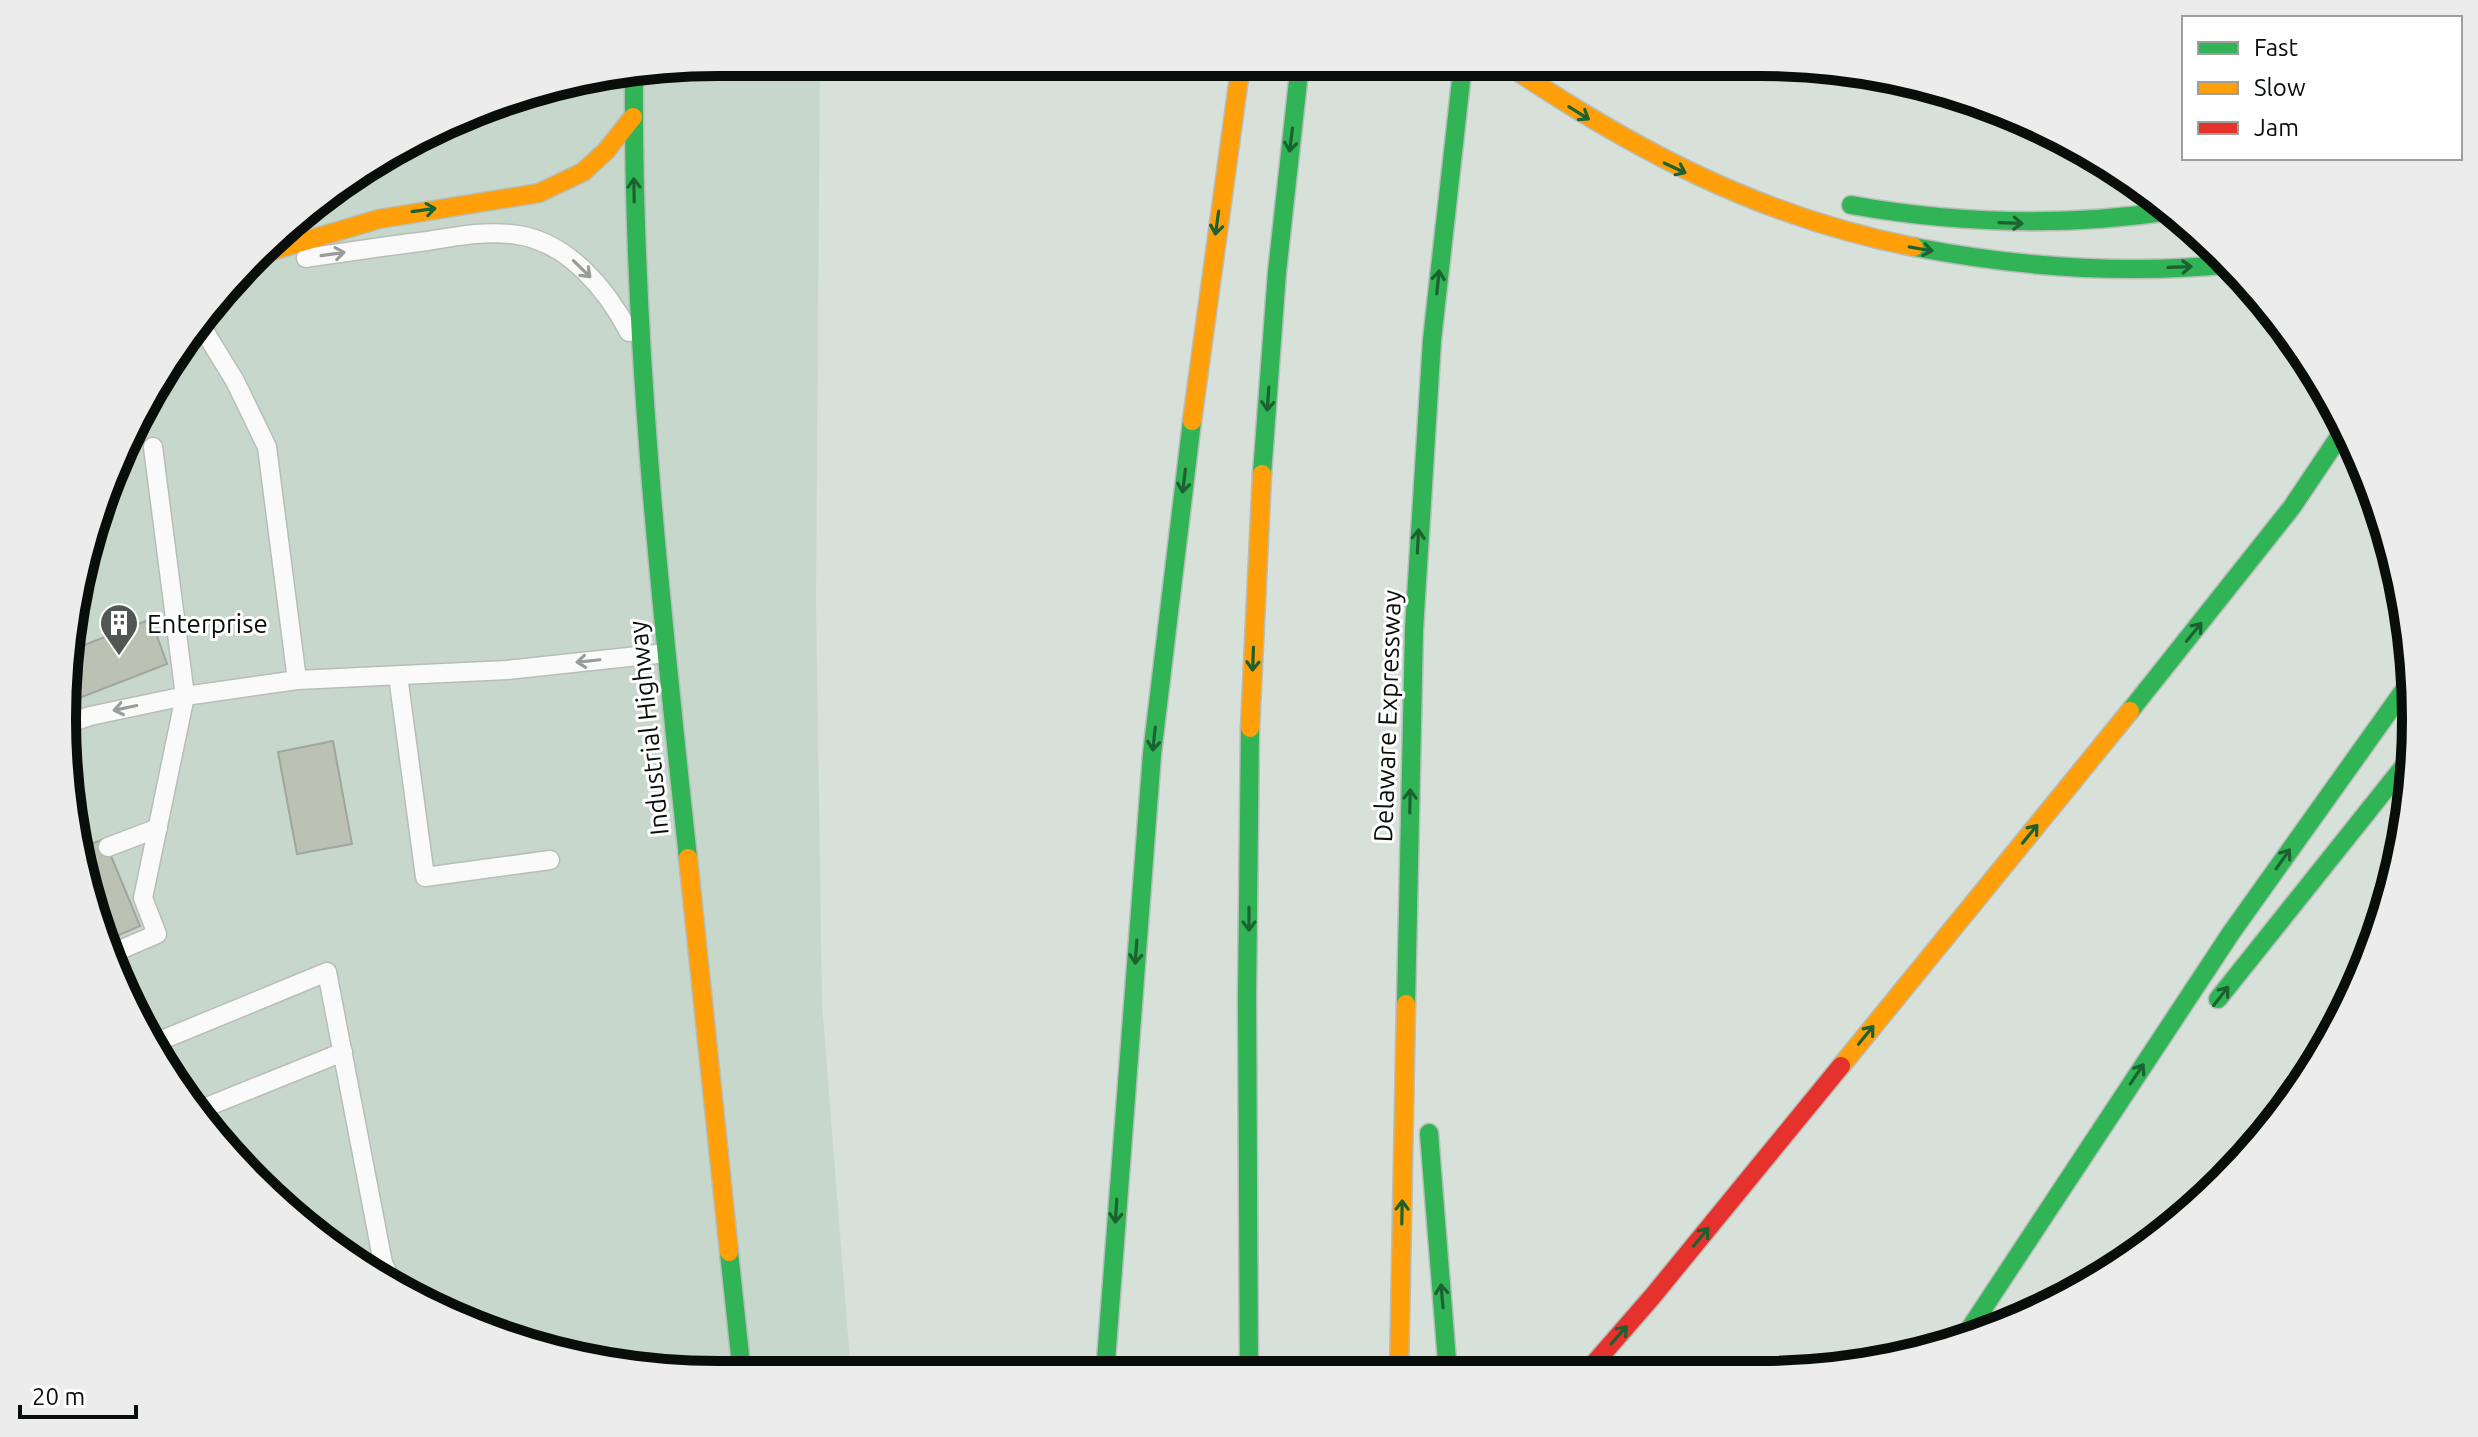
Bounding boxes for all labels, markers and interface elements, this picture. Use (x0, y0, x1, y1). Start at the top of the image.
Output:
legend (2182, 16, 2462, 160)
text: Fast (2254, 34, 2298, 61)
text: Slow (2254, 74, 2306, 101)
one-way arrow (1567, 106, 1590, 122)
text: Jam (2254, 114, 2299, 141)
one-way arrow (1283, 126, 1298, 153)
one-way arrow (1663, 161, 1687, 176)
one-way arrow (626, 177, 642, 204)
one-way arrow (411, 203, 437, 218)
one-way arrow (1210, 209, 1225, 236)
one-way arrow (1997, 215, 2024, 230)
one-way arrow (1908, 242, 1934, 257)
one-way arrow (320, 246, 346, 261)
one-way arrow (2166, 259, 2193, 274)
one-way arrow (572, 260, 592, 279)
one-way arrow (1430, 269, 1445, 296)
one-way arrow (1260, 385, 1275, 412)
one-way arrow (1176, 467, 1191, 494)
one-way arrow (1411, 528, 1426, 555)
street label: Delaware Expressway (1368, 589, 1406, 843)
building icon: Enterprise (98, 602, 140, 657)
place label: Enterprise (147, 609, 268, 638)
street label: Industrial Highway (622, 619, 674, 837)
one-way arrow (2186, 622, 2203, 643)
one-way arrow (1245, 645, 1260, 672)
one-way arrow (575, 654, 602, 669)
one-way arrow (113, 701, 139, 716)
one-way arrow (1146, 725, 1161, 752)
one-way arrow (1402, 788, 1418, 815)
one-way arrow (2021, 824, 2039, 844)
one-way arrow (2275, 848, 2291, 870)
one-way arrow (1241, 905, 1257, 932)
one-way arrow (1128, 938, 1143, 965)
one-way arrow (2212, 986, 2229, 1007)
one-way arrow (1857, 1025, 1875, 1046)
one-way arrow (2129, 1063, 2145, 1086)
one-way arrow (1108, 1197, 1123, 1224)
one-way arrow (1395, 1199, 1410, 1226)
one-way arrow (1692, 1227, 1710, 1247)
one-way arrow (1434, 1283, 1449, 1310)
one-way arrow (1610, 1326, 1628, 1346)
scale bar (20, 1369, 136, 1419)
text: 20 m (32, 1383, 85, 1410)

